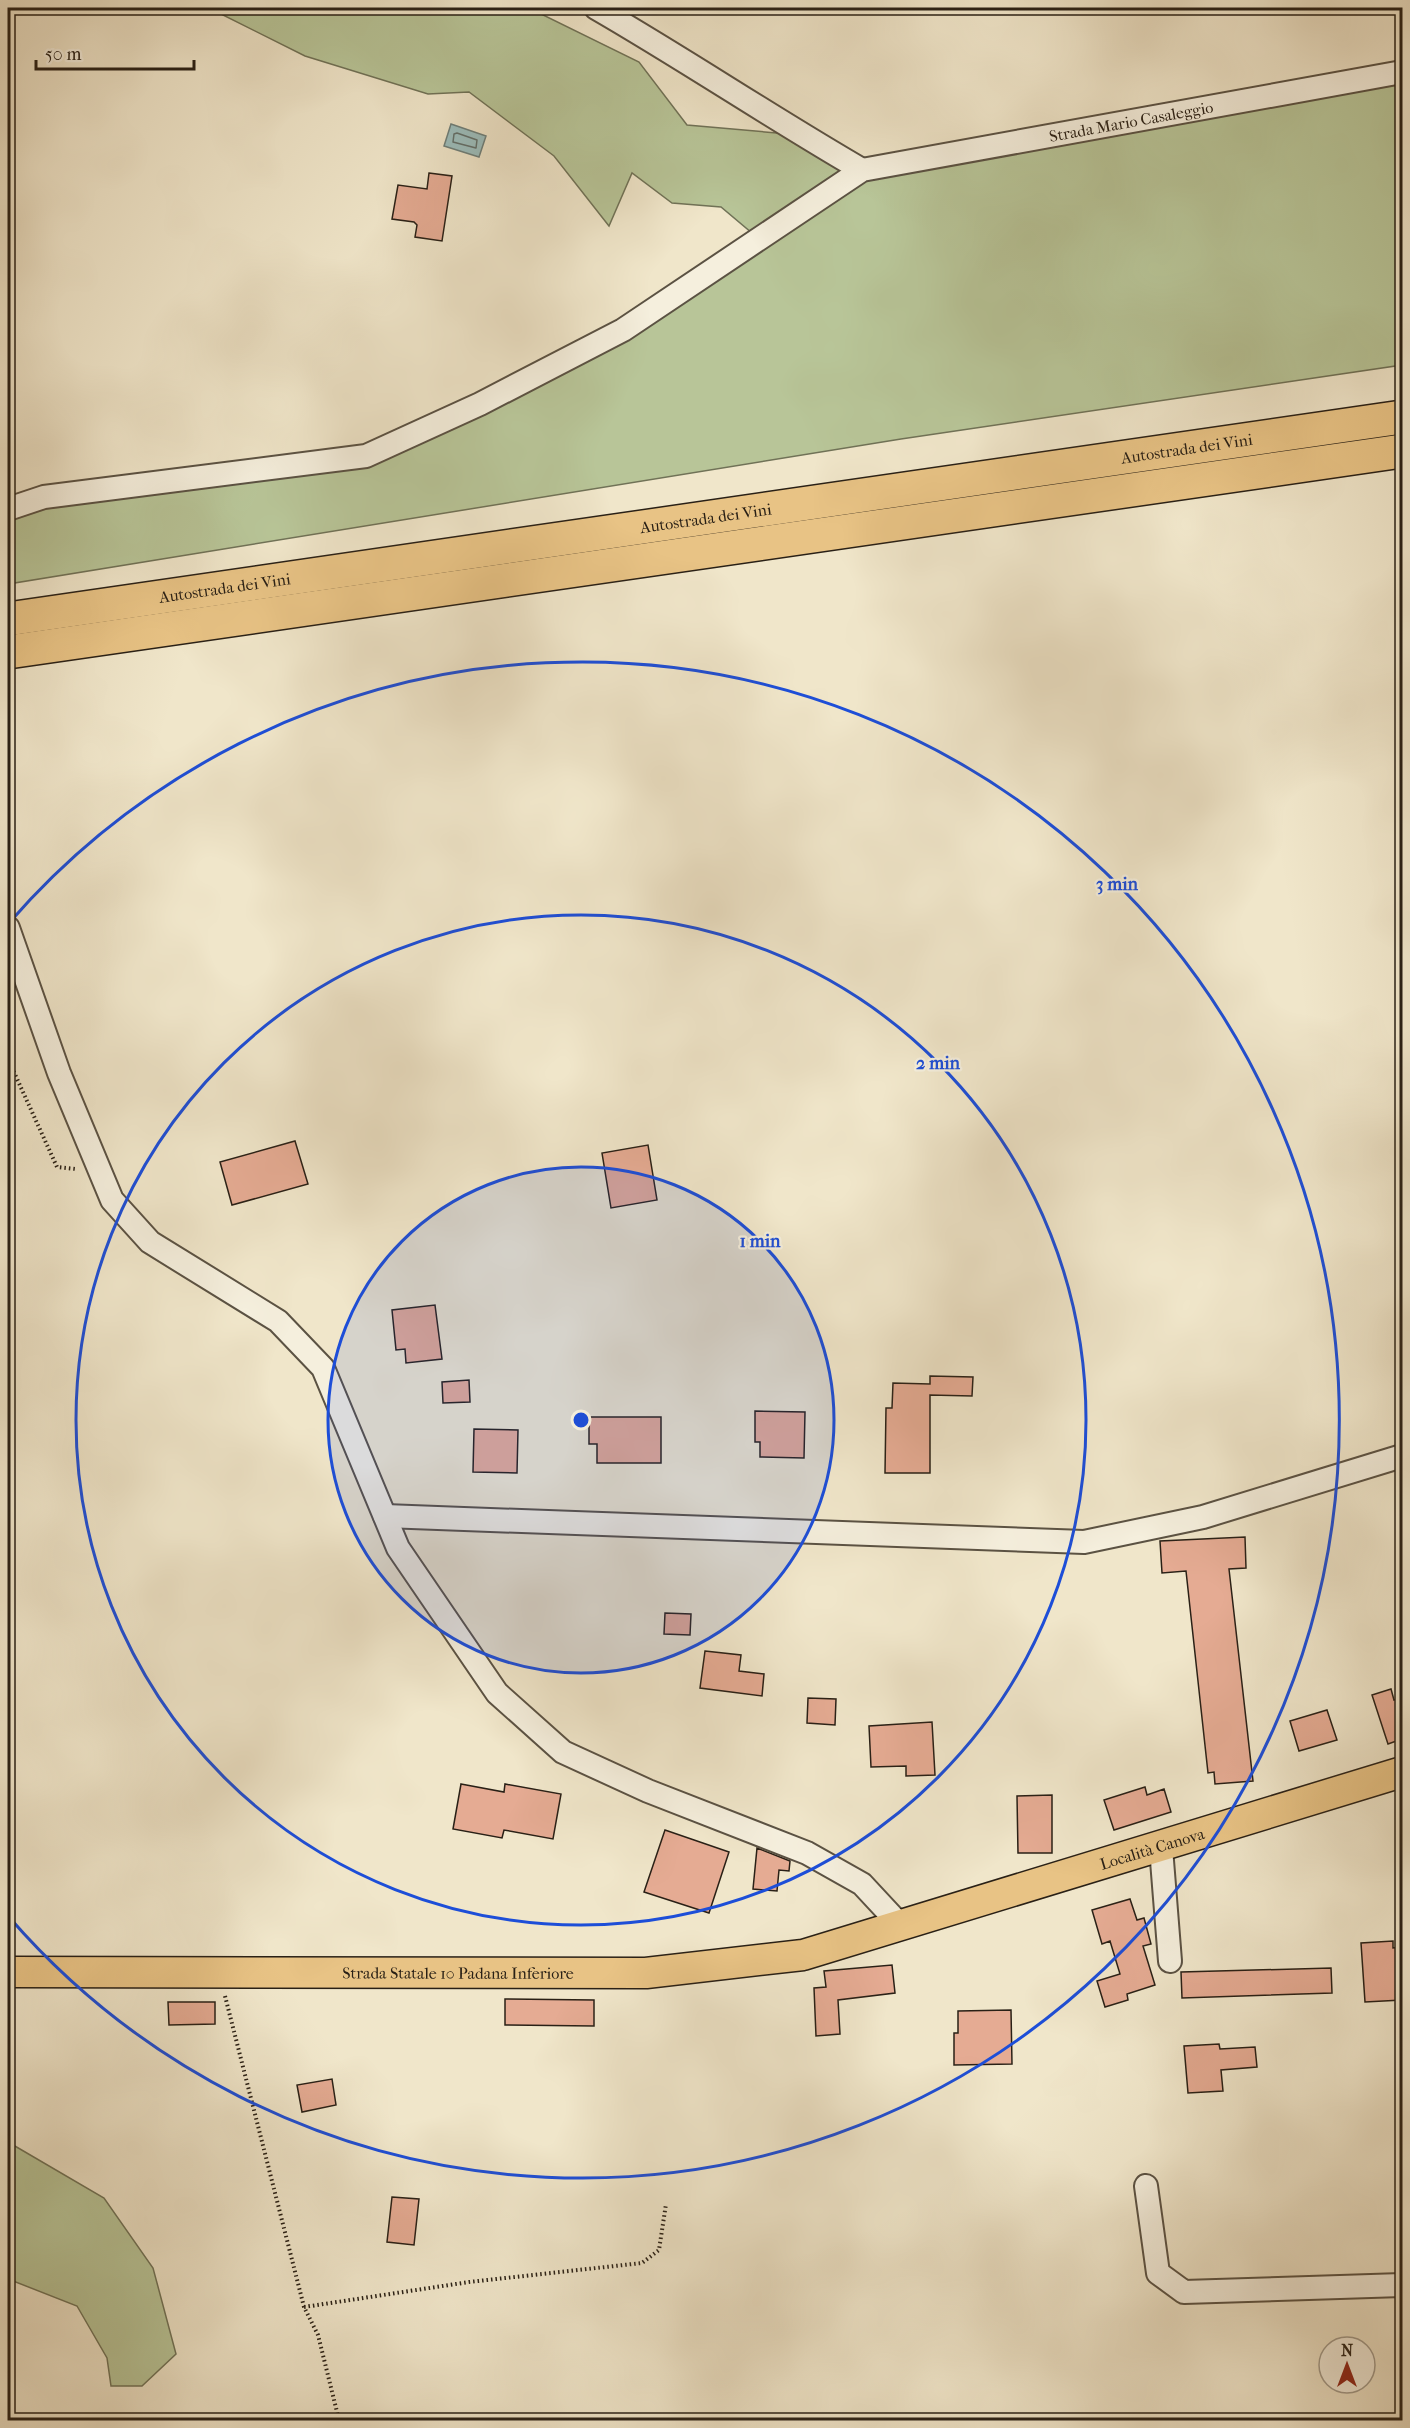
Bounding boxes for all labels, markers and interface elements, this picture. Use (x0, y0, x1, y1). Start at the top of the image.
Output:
scale bar (36, 33, 194, 71)
text: 50 m (45, 44, 82, 65)
street label: Strada Mario Casaleggio (1048, 97, 1215, 145)
street label: Autostrada dei Vini (1119, 429, 1254, 467)
street label: Autostrada dei Vini (638, 499, 773, 537)
street label: Autostrada dei Vini (157, 569, 292, 607)
text: 3 min (1096, 874, 1139, 895)
text: 2 min (916, 1053, 960, 1074)
text: 1 min (739, 1231, 781, 1252)
centre of rings (571, 1410, 591, 1430)
street label: Località Canova (1097, 1823, 1207, 1873)
street label: Strada Statale 10 Padana Inferiore (342, 1963, 574, 1982)
north arrow (1317, 2335, 1377, 2395)
text: N (1341, 2341, 1354, 2360)

